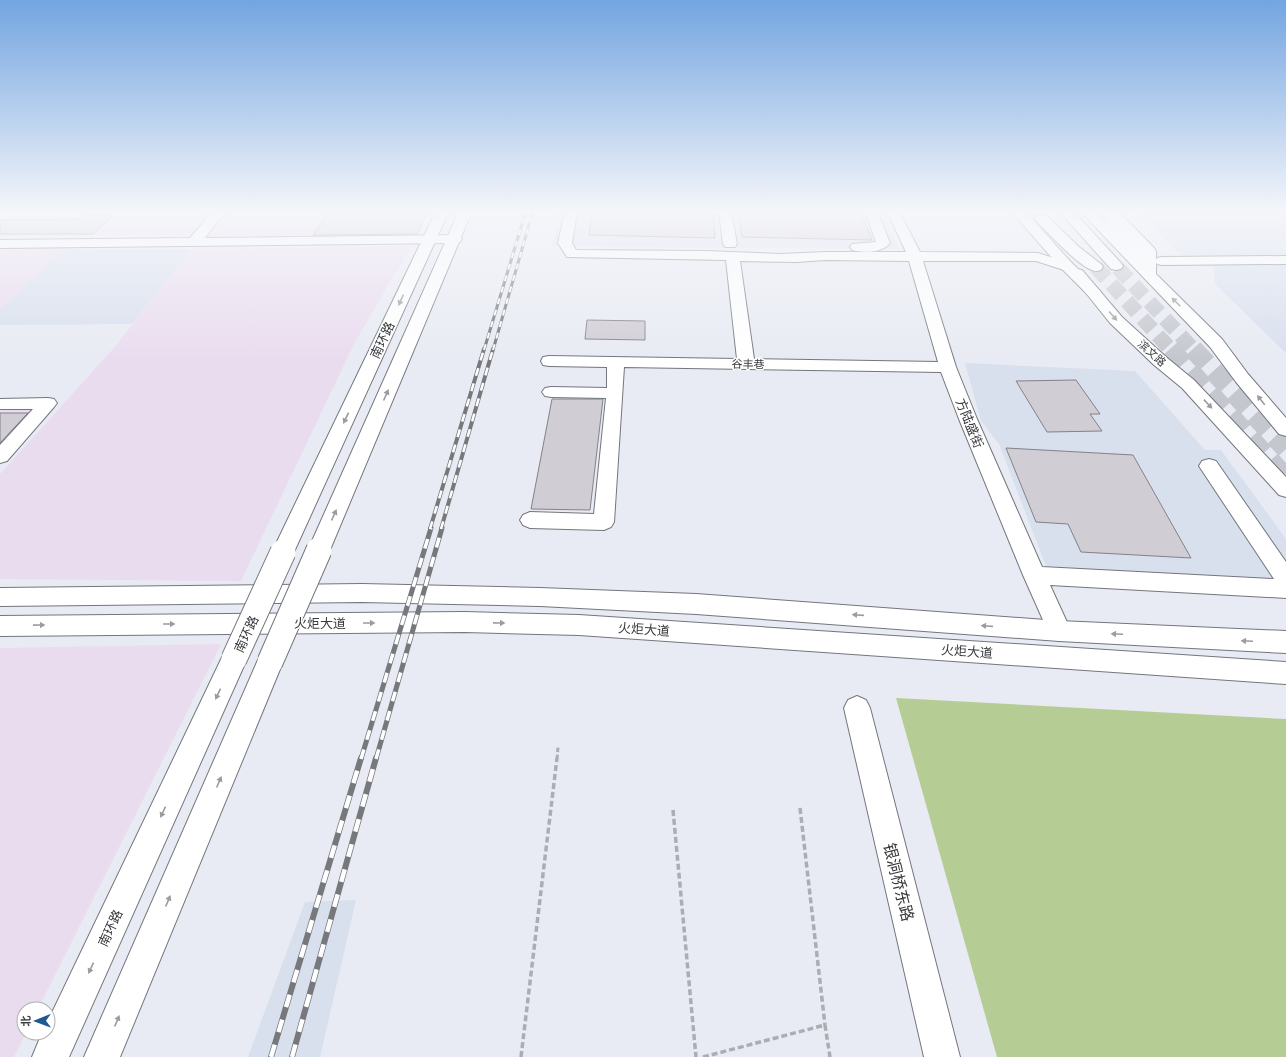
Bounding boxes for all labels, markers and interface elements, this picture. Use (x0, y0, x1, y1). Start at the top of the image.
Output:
one-way arrow (397, 295, 403, 307)
one-way arrow (1171, 297, 1181, 307)
one-way arrow (1109, 311, 1118, 321)
street label: 南环路 (367, 319, 398, 361)
street label: 滨文路 (1135, 337, 1169, 369)
street label: 谷丰巷 (731, 357, 765, 371)
one-way arrow (384, 389, 390, 401)
one-way arrow (1256, 395, 1265, 405)
street label: 方陆盛街 (952, 396, 987, 450)
one-way arrow (1203, 400, 1212, 409)
one-way arrow (343, 413, 349, 424)
one-way arrow (331, 509, 337, 520)
one-way arrow (852, 612, 864, 619)
street label: 南环路 (231, 613, 262, 655)
street label: 火炬大道 (294, 615, 346, 632)
street label: 火炬大道 (617, 619, 671, 640)
one-way arrow (363, 620, 376, 626)
one-way arrow (493, 620, 506, 626)
one-way arrow (163, 621, 176, 627)
one-way arrow (33, 622, 46, 628)
one-way arrow (981, 622, 994, 629)
one-way arrow (1111, 631, 1123, 638)
one-way arrow (1241, 637, 1253, 644)
street label: 火炬大道 (940, 641, 994, 662)
one-way arrow (215, 688, 221, 700)
one-way arrow (216, 776, 222, 787)
one-way arrow (160, 806, 166, 818)
street label: 银洞桥东路 (880, 841, 918, 923)
one-way arrow (165, 896, 171, 907)
street label: 南环路 (95, 907, 126, 949)
one-way arrow (88, 963, 94, 974)
north arrow (16, 1001, 56, 1041)
text: 北 (19, 1016, 33, 1027)
one-way arrow (114, 1016, 120, 1027)

